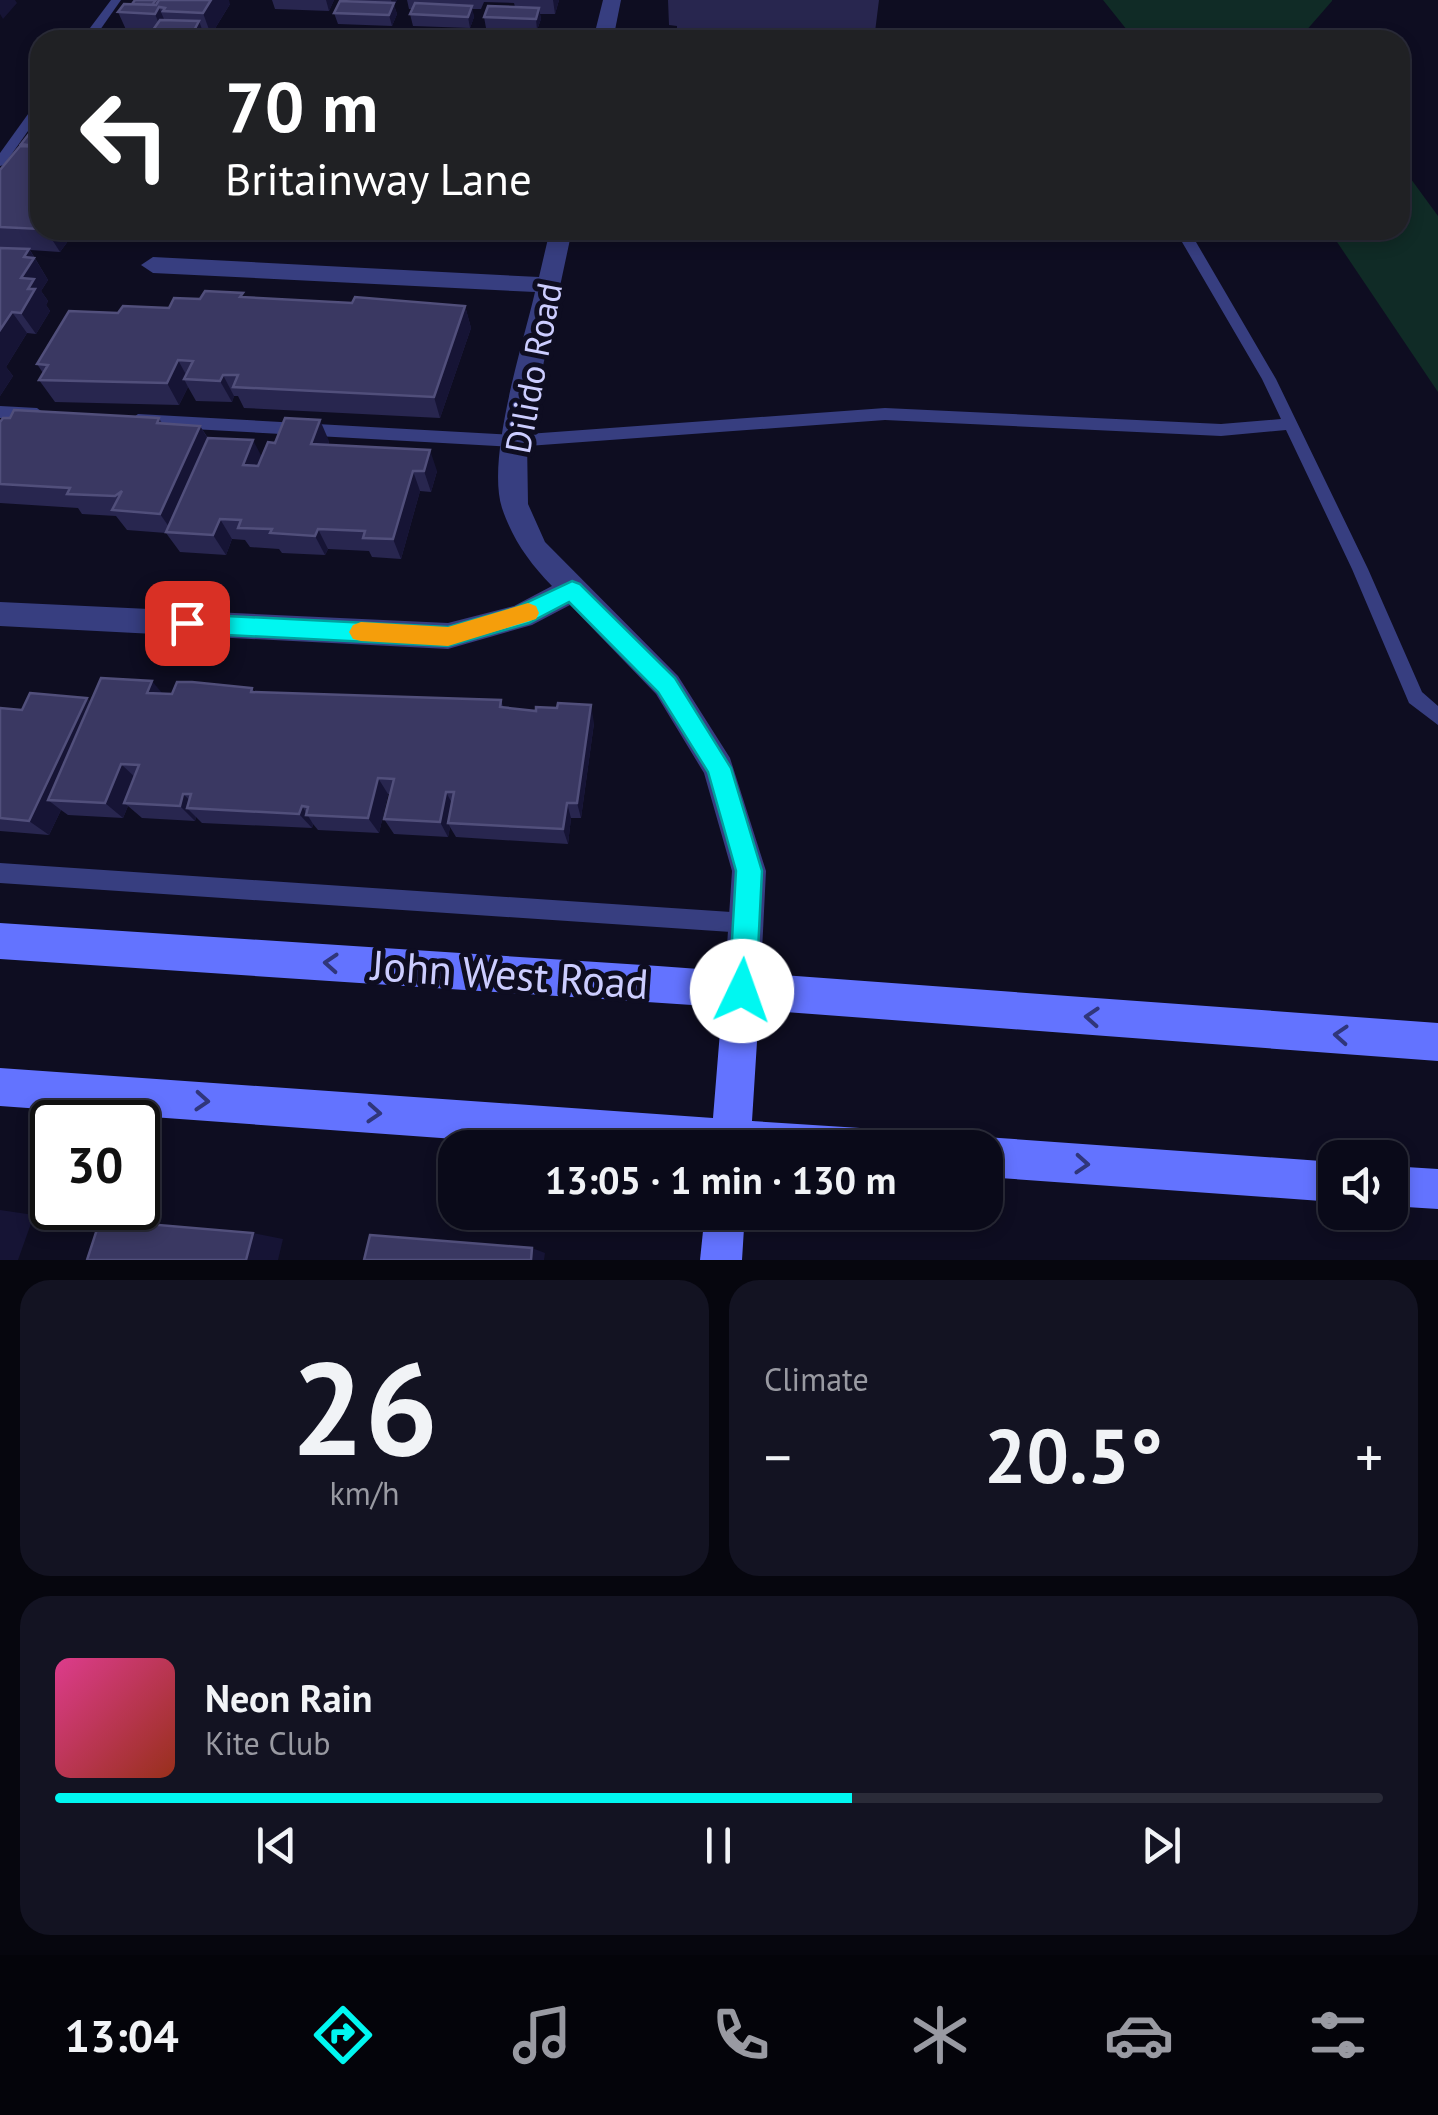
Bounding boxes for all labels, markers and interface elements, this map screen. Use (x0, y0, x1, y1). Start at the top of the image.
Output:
text: 70 m (225, 61, 378, 151)
icon: left (60, 70, 190, 200)
text: Britainway Lane (225, 149, 532, 207)
street label: Dilido Road (494, 279, 572, 457)
pin (145, 581, 230, 666)
icon: arrive (160, 596, 215, 651)
street label: John West Road (368, 937, 650, 1011)
position arrow (690, 939, 794, 1043)
one-way arrow (322, 952, 338, 974)
one-way arrow (1084, 1006, 1100, 1028)
one-way arrow (1332, 1024, 1348, 1046)
one-way arrow (194, 1090, 210, 1111)
speed limit sign: 30 (30, 1100, 160, 1230)
one-way arrow (367, 1102, 383, 1123)
map controls (1318, 1140, 1408, 1230)
button: sound (1318, 1140, 1408, 1230)
one-way arrow (1075, 1152, 1091, 1174)
text: 13:05 · 1 min · 130 m (545, 1155, 896, 1204)
text: 26 (291, 1323, 438, 1491)
text: Climate (764, 1358, 869, 1400)
text: 20.5° (984, 1407, 1163, 1504)
text: − (764, 1421, 792, 1492)
text: + (1355, 1421, 1383, 1492)
text: km/h (329, 1472, 400, 1514)
text: Neon Rain (205, 1673, 372, 1722)
text: Kite Club (205, 1722, 331, 1764)
icon: previous (249, 1818, 304, 1873)
icon: pause (691, 1818, 746, 1873)
icon: next (1134, 1818, 1189, 1873)
icon: directions (308, 2000, 378, 2070)
icon: music (507, 2000, 577, 2070)
icon: phone (706, 2000, 776, 2070)
icon: climate (905, 2000, 975, 2070)
icon: car (1104, 2000, 1174, 2070)
icon: filters (1303, 2000, 1373, 2070)
text: 13:04 (65, 2006, 179, 2064)

